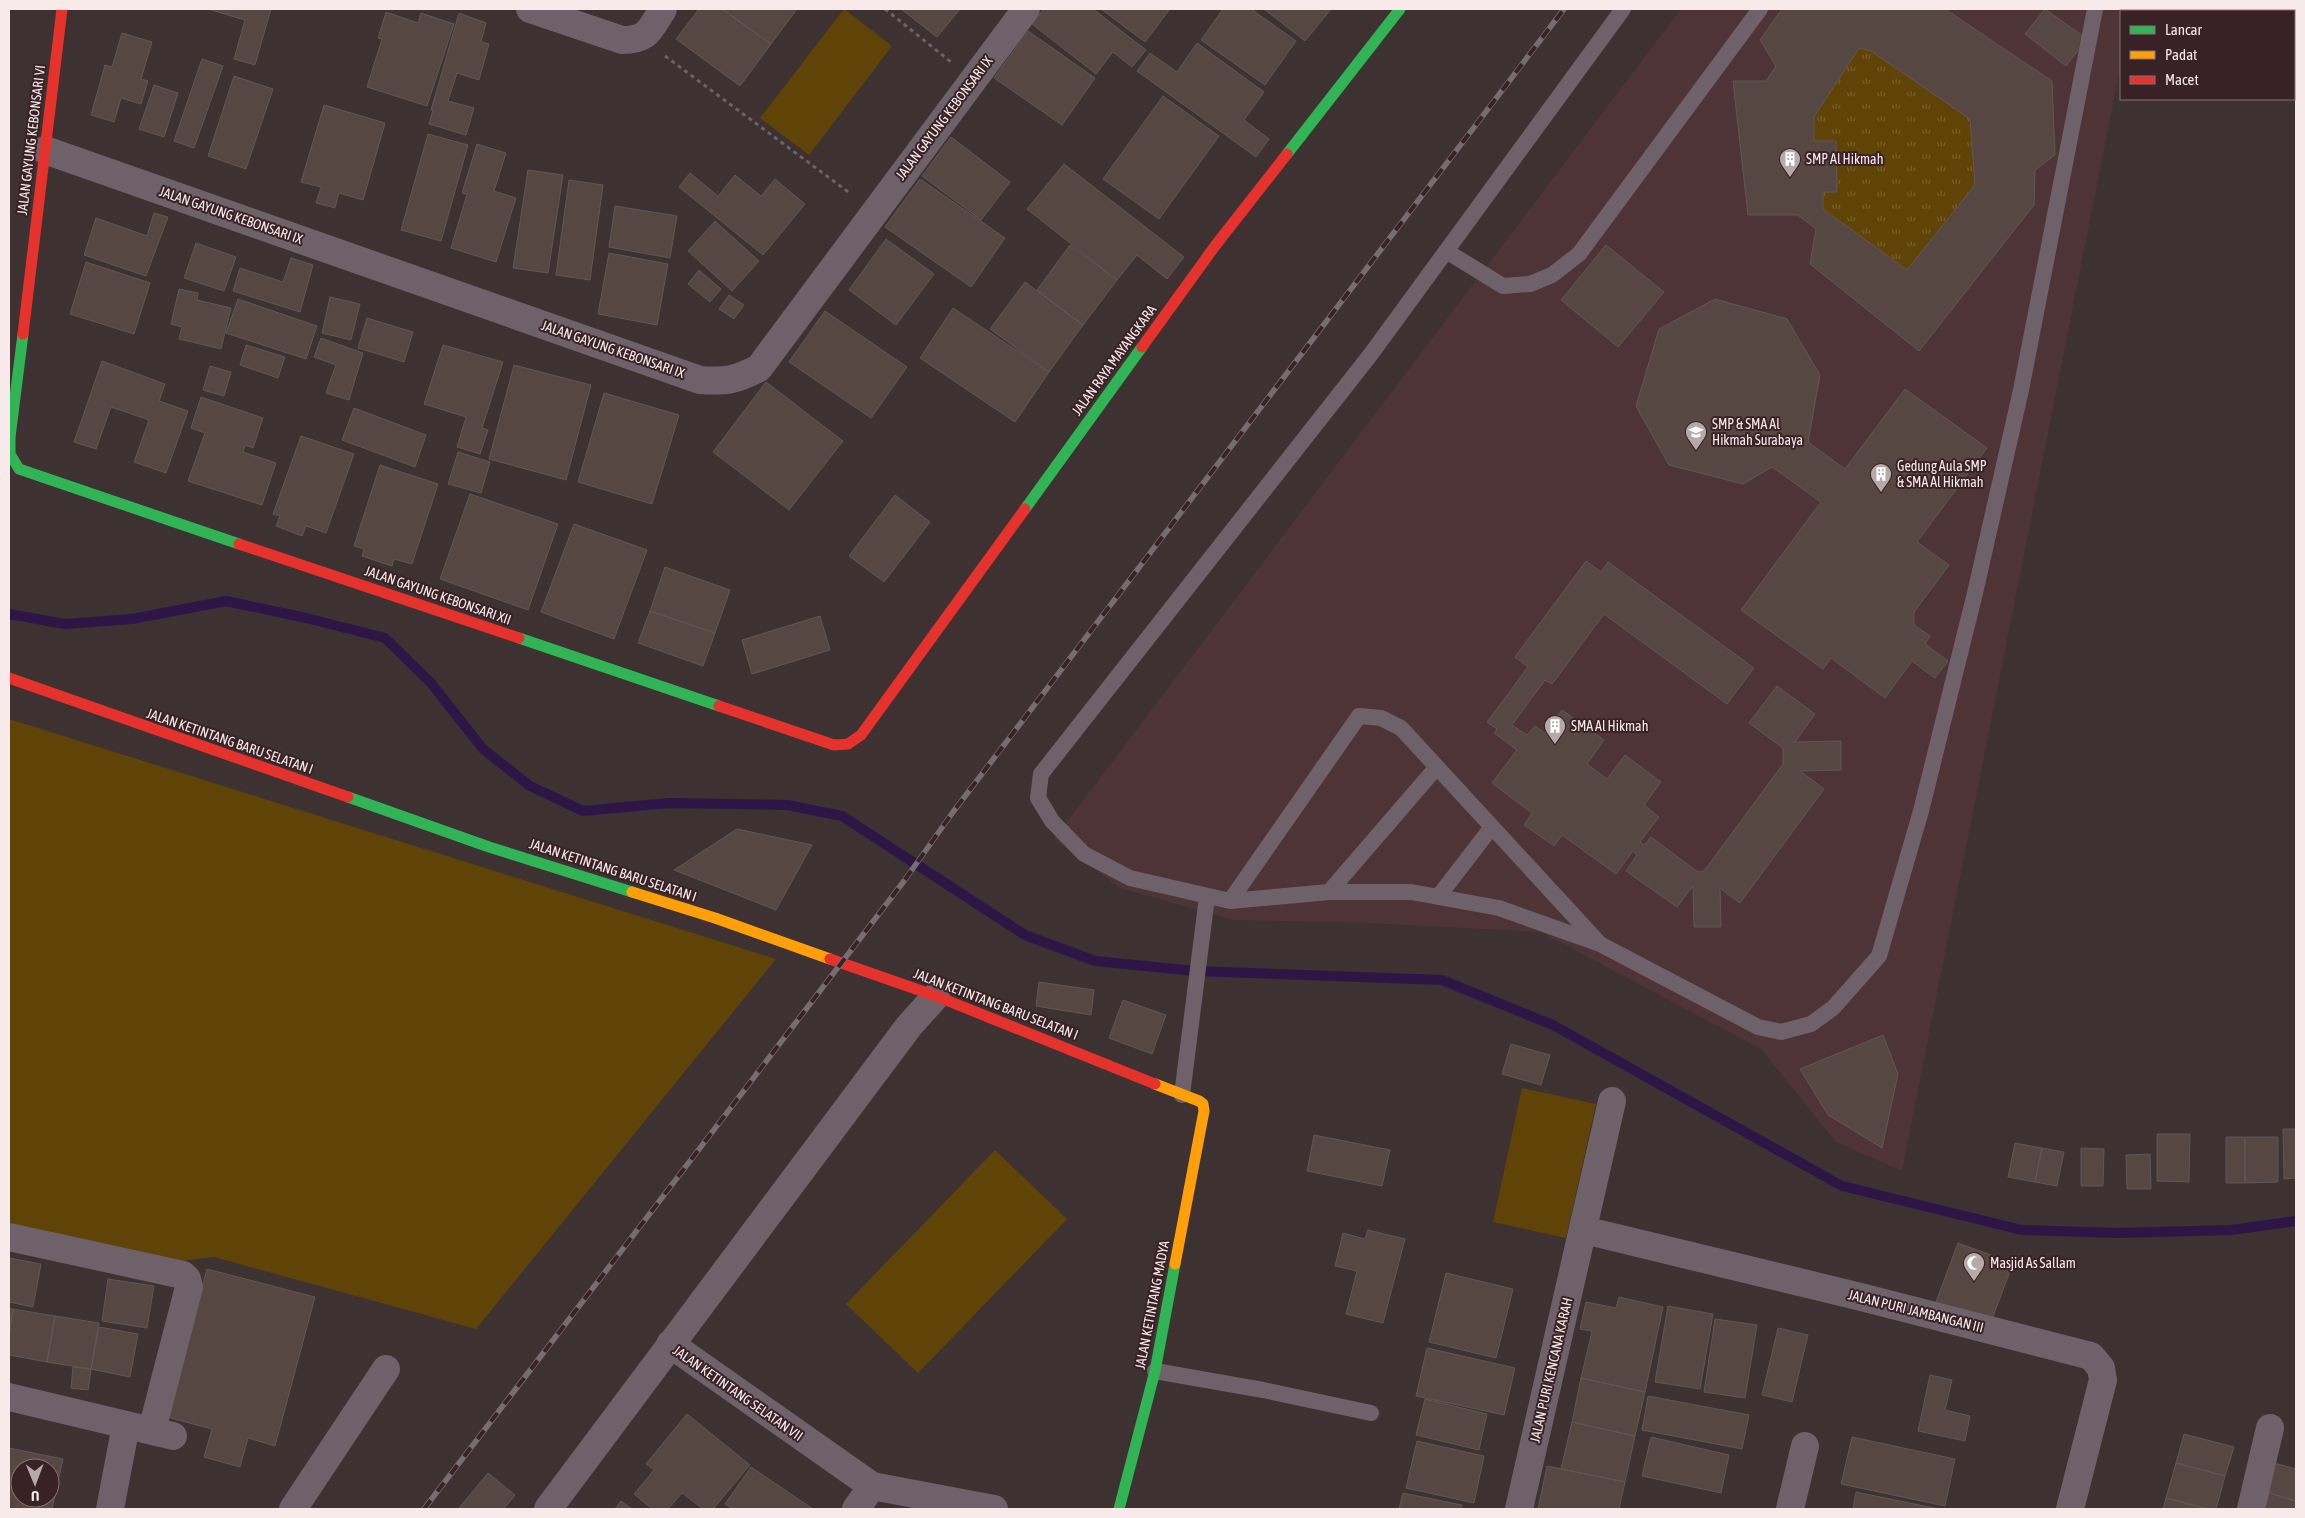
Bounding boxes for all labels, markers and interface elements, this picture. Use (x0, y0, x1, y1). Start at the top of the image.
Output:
legend (2120, 10, 2295, 100)
text: Lancar (2165, 21, 2203, 38)
text: Padat (2165, 46, 2197, 63)
street label: JALAN GAYUNG KEBONSARI IX (892, 53, 996, 183)
street label: JALAN GAYUNG KEBONSARI VI (14, 64, 48, 216)
text: Macet (2165, 71, 2199, 88)
building icon: SMP Al Hikmah (1778, 147, 1802, 178)
place label: SMP Al Hikmah (1806, 151, 1883, 167)
street label: JALAN GAYUNG KEBONSARI IX (157, 183, 305, 247)
street label: JALAN RAYA MAYANGKARA (1069, 302, 1159, 418)
street label: JALAN GAYUNG KEBONSARI IX (539, 317, 687, 381)
place label: SMP & SMA Al Hikmah Surabaya (1712, 416, 1803, 448)
school or university icon: SMP & SMA Al Hikmah Surabaya (1684, 420, 1708, 451)
place label: Gedung Aula SMP & SMA Al Hikmah (1897, 458, 1987, 490)
building icon: Gedung Aula SMP & SMA Al Hikmah (1869, 462, 1893, 493)
street label: JALAN GAYUNG KEBONSARI XII (363, 562, 513, 628)
street label: JALAN KETINTANG BARU SELATAN I (145, 705, 315, 777)
building icon: SMA Al Hikmah (1543, 714, 1567, 745)
place label: SMA Al Hikmah (1571, 718, 1648, 734)
street label: JALAN KETINTANG BARU SELATAN I (527, 835, 699, 905)
street label: JALAN KETINTANG BARU SELATAN I (911, 965, 1081, 1043)
street label: JALAN KETINTANG MADYA (1132, 1239, 1172, 1371)
mosque icon: Masjid As Sallam (1962, 1251, 1986, 1282)
place label: Masjid As Sallam (1990, 1255, 2076, 1271)
street label: JALAN PURI JAMBANGAN III (1847, 1286, 1985, 1336)
street label: JALAN PURI KENCANA KARAH (1527, 1296, 1575, 1444)
street label: JALAN KETINTANG SELATAN VII (670, 1342, 806, 1444)
north arrow (10, 1458, 60, 1508)
text: U (31, 1488, 39, 1504)

